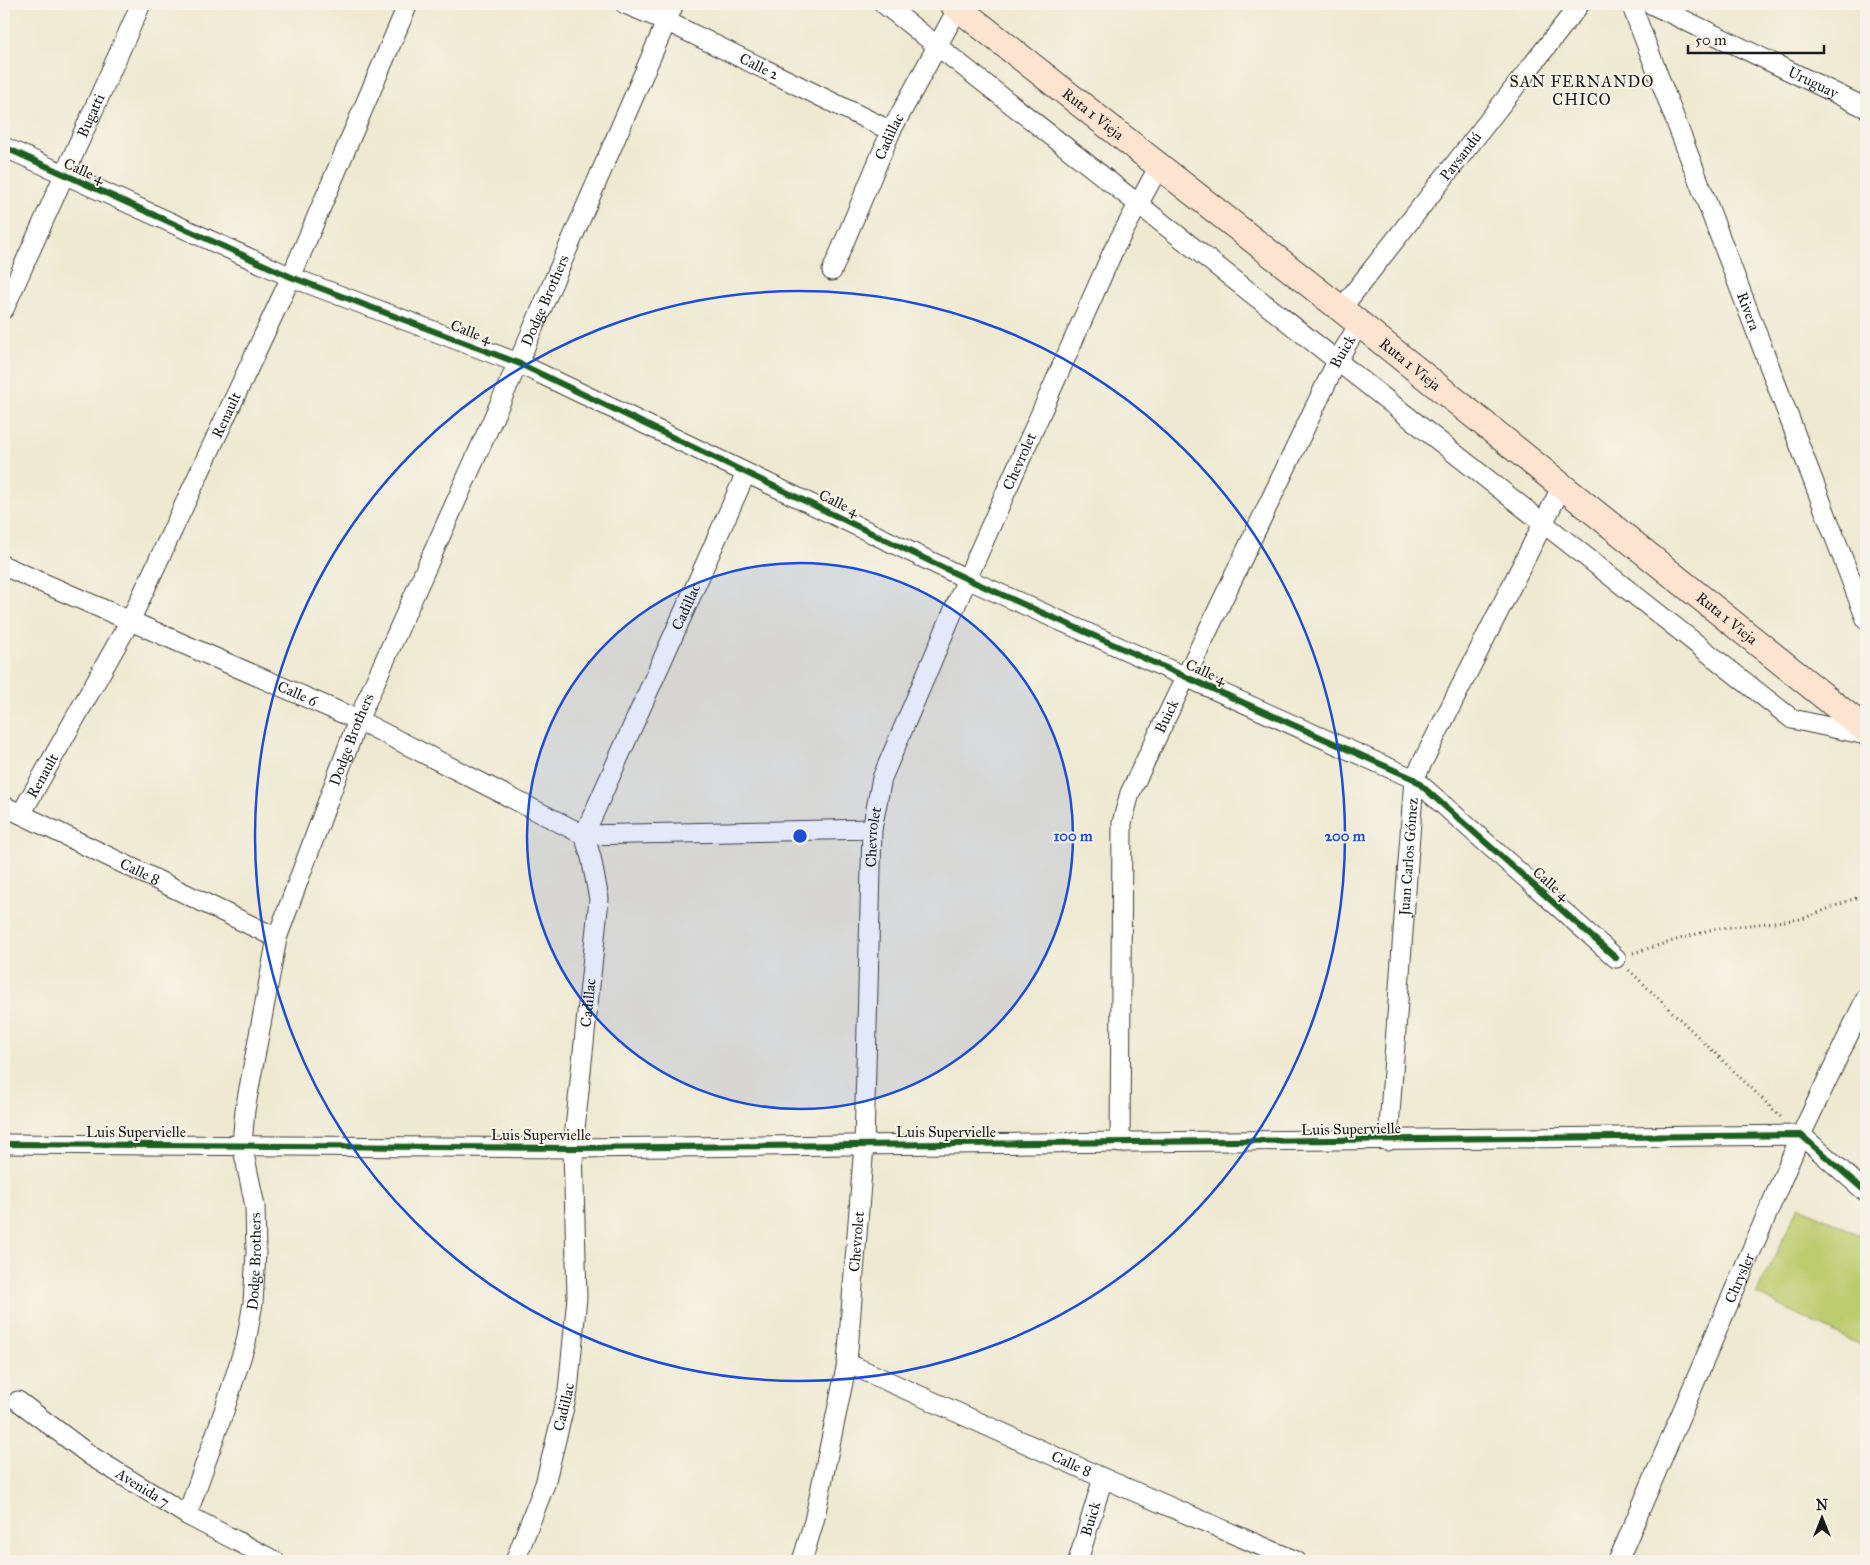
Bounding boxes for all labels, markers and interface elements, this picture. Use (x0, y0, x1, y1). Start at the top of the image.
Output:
scale bar (1688, 22, 1824, 54)
text: 50 m (1695, 31, 1727, 49)
street label: Calle 2 (736, 49, 782, 84)
street label: Uruguay (1785, 63, 1842, 103)
district label: SAN FERNANDO CHICO (1510, 72, 1654, 109)
street label: Ruta 1 Vieja (1059, 84, 1128, 144)
street label: Bugatti (73, 91, 109, 140)
street label: Cadillac (871, 110, 908, 163)
street label: Paysandú (1436, 128, 1485, 184)
street label: Calle 4 (61, 154, 108, 188)
street label: Dodge Brothers (517, 252, 573, 349)
street label: Rivera (1733, 290, 1764, 334)
street label: Calle 4 (448, 316, 495, 348)
street label: Buick (1326, 332, 1359, 371)
street label: Ruta 1 Vieja (1376, 334, 1445, 395)
street label: Renault (208, 389, 245, 441)
street label: Chevrolet (999, 429, 1040, 493)
street label: Calle 4 (816, 486, 863, 521)
street label: Cadillac (668, 581, 704, 633)
street label: Ruta 1 Vieja (1693, 588, 1761, 649)
street label: Calle 4 (1183, 655, 1230, 689)
street label: Calle 6 (275, 677, 321, 711)
street label: Dodge Brothers (325, 691, 378, 788)
street label: Buick (1151, 697, 1182, 736)
street label: Renault (23, 750, 63, 801)
street label: Juan Carlos Gómez (1395, 797, 1422, 918)
street label: Chevrolet (862, 805, 885, 868)
centre of rings (791, 827, 809, 845)
text: 100 m (1053, 827, 1093, 845)
text: 200 m (1325, 827, 1366, 845)
street label: Calle 8 (117, 854, 163, 889)
street label: Calle 4 (1529, 863, 1573, 905)
street label: Cadillac (577, 977, 600, 1028)
street label: Luis Supervielle (1301, 1119, 1401, 1139)
street label: Luis Supervielle (86, 1123, 186, 1141)
street label: Luis Supervielle (896, 1123, 996, 1141)
street label: Luis Supervielle (491, 1126, 591, 1144)
street label: Chevrolet (845, 1210, 868, 1273)
street label: Dodge Brothers (243, 1213, 265, 1312)
street label: Chrysler (1721, 1250, 1758, 1306)
street label: Cadillac (549, 1382, 578, 1433)
street label: Calle 8 (1048, 1447, 1094, 1481)
street label: Avenida 7 (111, 1464, 173, 1511)
north arrow (1798, 1492, 1848, 1542)
text: N (1816, 1497, 1828, 1514)
street label: Buick (1077, 1499, 1104, 1538)

